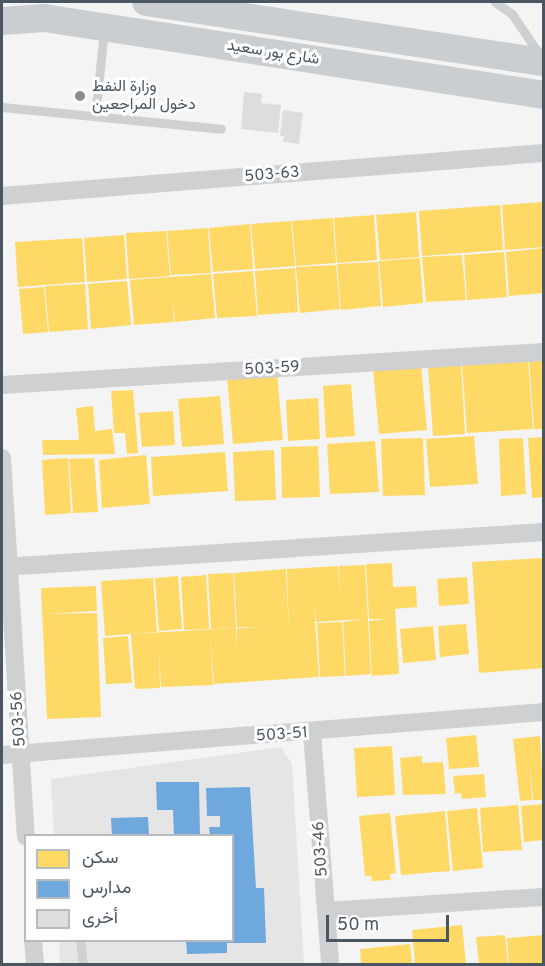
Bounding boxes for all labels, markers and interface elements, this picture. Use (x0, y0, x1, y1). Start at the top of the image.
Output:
street label: شارع بور سعيد (226, 36, 320, 70)
place label: وزارة النفط دخول المراجعين (92, 77, 196, 115)
marker: وزارة النفط دخول المراجعين (73, 89, 87, 103)
street label: 503-63 (244, 163, 300, 187)
street label: 503-59 (244, 358, 300, 380)
street label: 503-56 (7, 691, 31, 747)
street label: 503-51 (255, 724, 309, 746)
street label: 503-46 (309, 821, 333, 877)
legend (24, 834, 234, 942)
text: سكن (82, 847, 118, 870)
text: مدارس (82, 877, 131, 900)
scale bar (329, 903, 452, 941)
text: أخرى (82, 907, 118, 930)
text: 50 m (337, 914, 379, 937)

